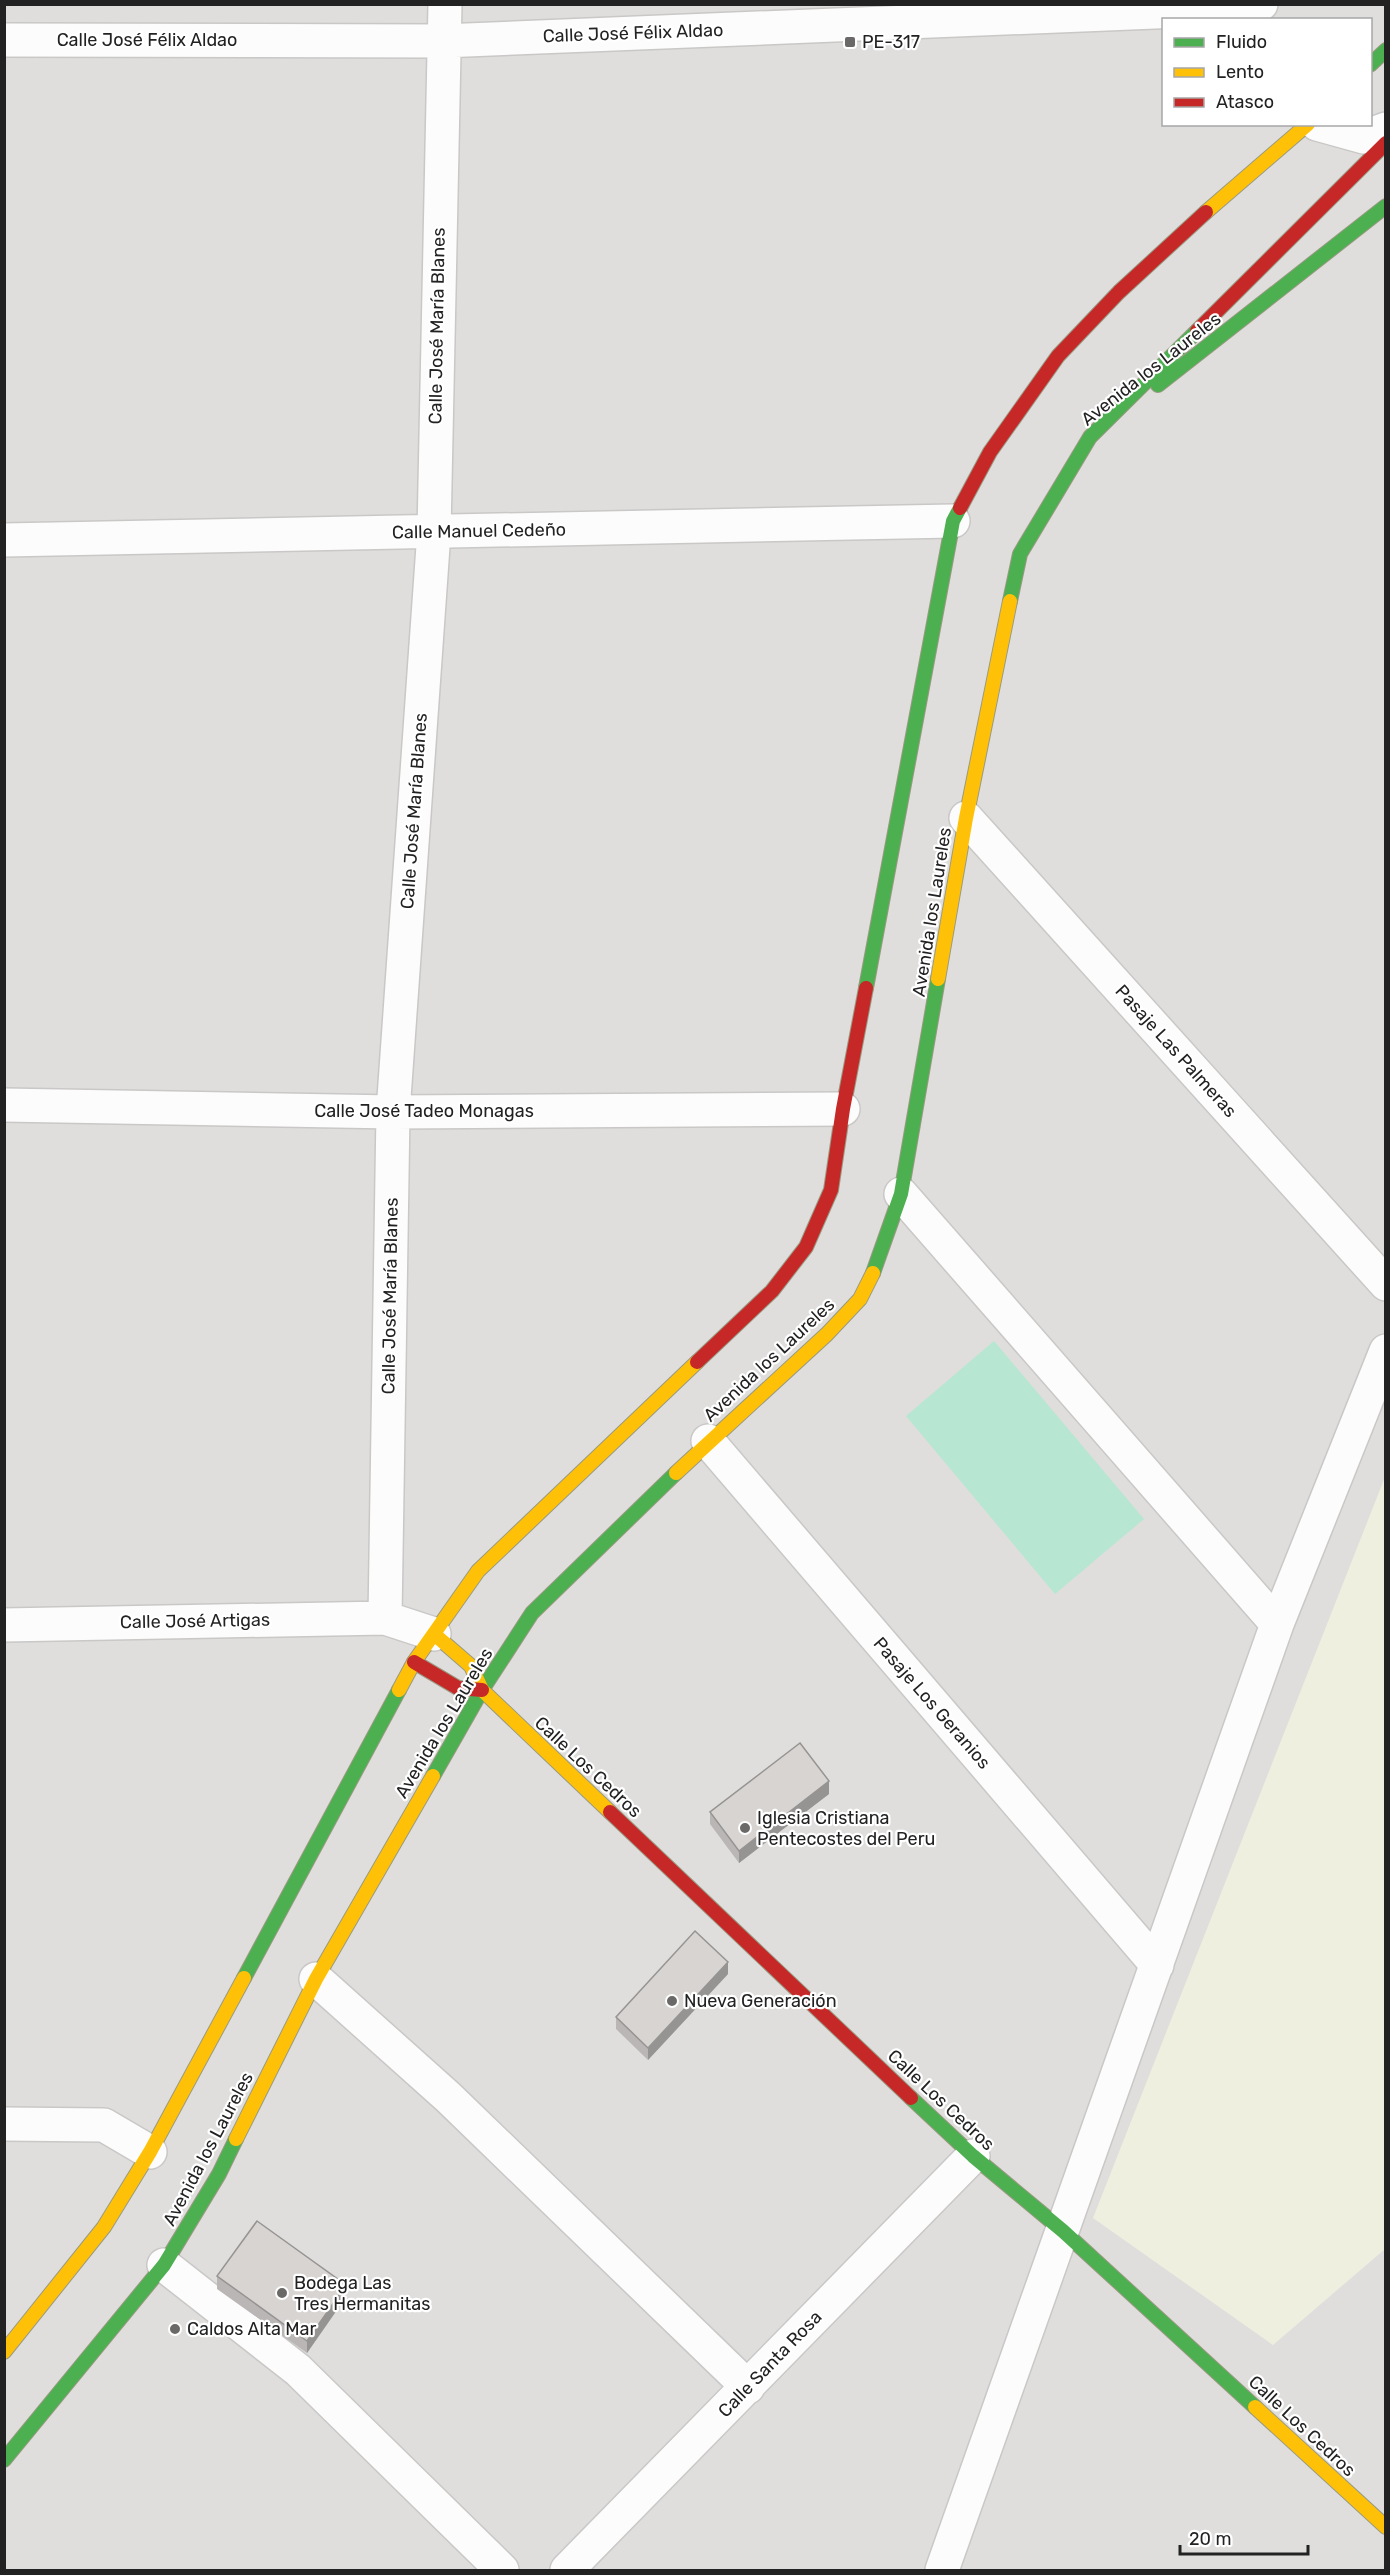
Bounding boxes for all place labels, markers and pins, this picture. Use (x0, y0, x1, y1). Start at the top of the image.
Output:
place label: PE-317 (862, 31, 920, 53)
marker: PE-317 (843, 35, 857, 49)
place label: Iglesia Cristiana Pentecostes del Peru (757, 1807, 935, 1850)
marker: Iglesia Cristiana Pentecostes del Peru (738, 1821, 752, 1835)
place label: Nueva Generación (684, 1990, 837, 2012)
marker: Nueva Generación (665, 1994, 679, 2008)
place label: Bodega Las Tres Hermanitas (294, 2272, 430, 2315)
marker: Bodega Las Tres Hermanitas (275, 2286, 289, 2300)
place label: Caldos Alta Mar (187, 2318, 316, 2340)
marker: Caldos Alta Mar (168, 2322, 182, 2336)

